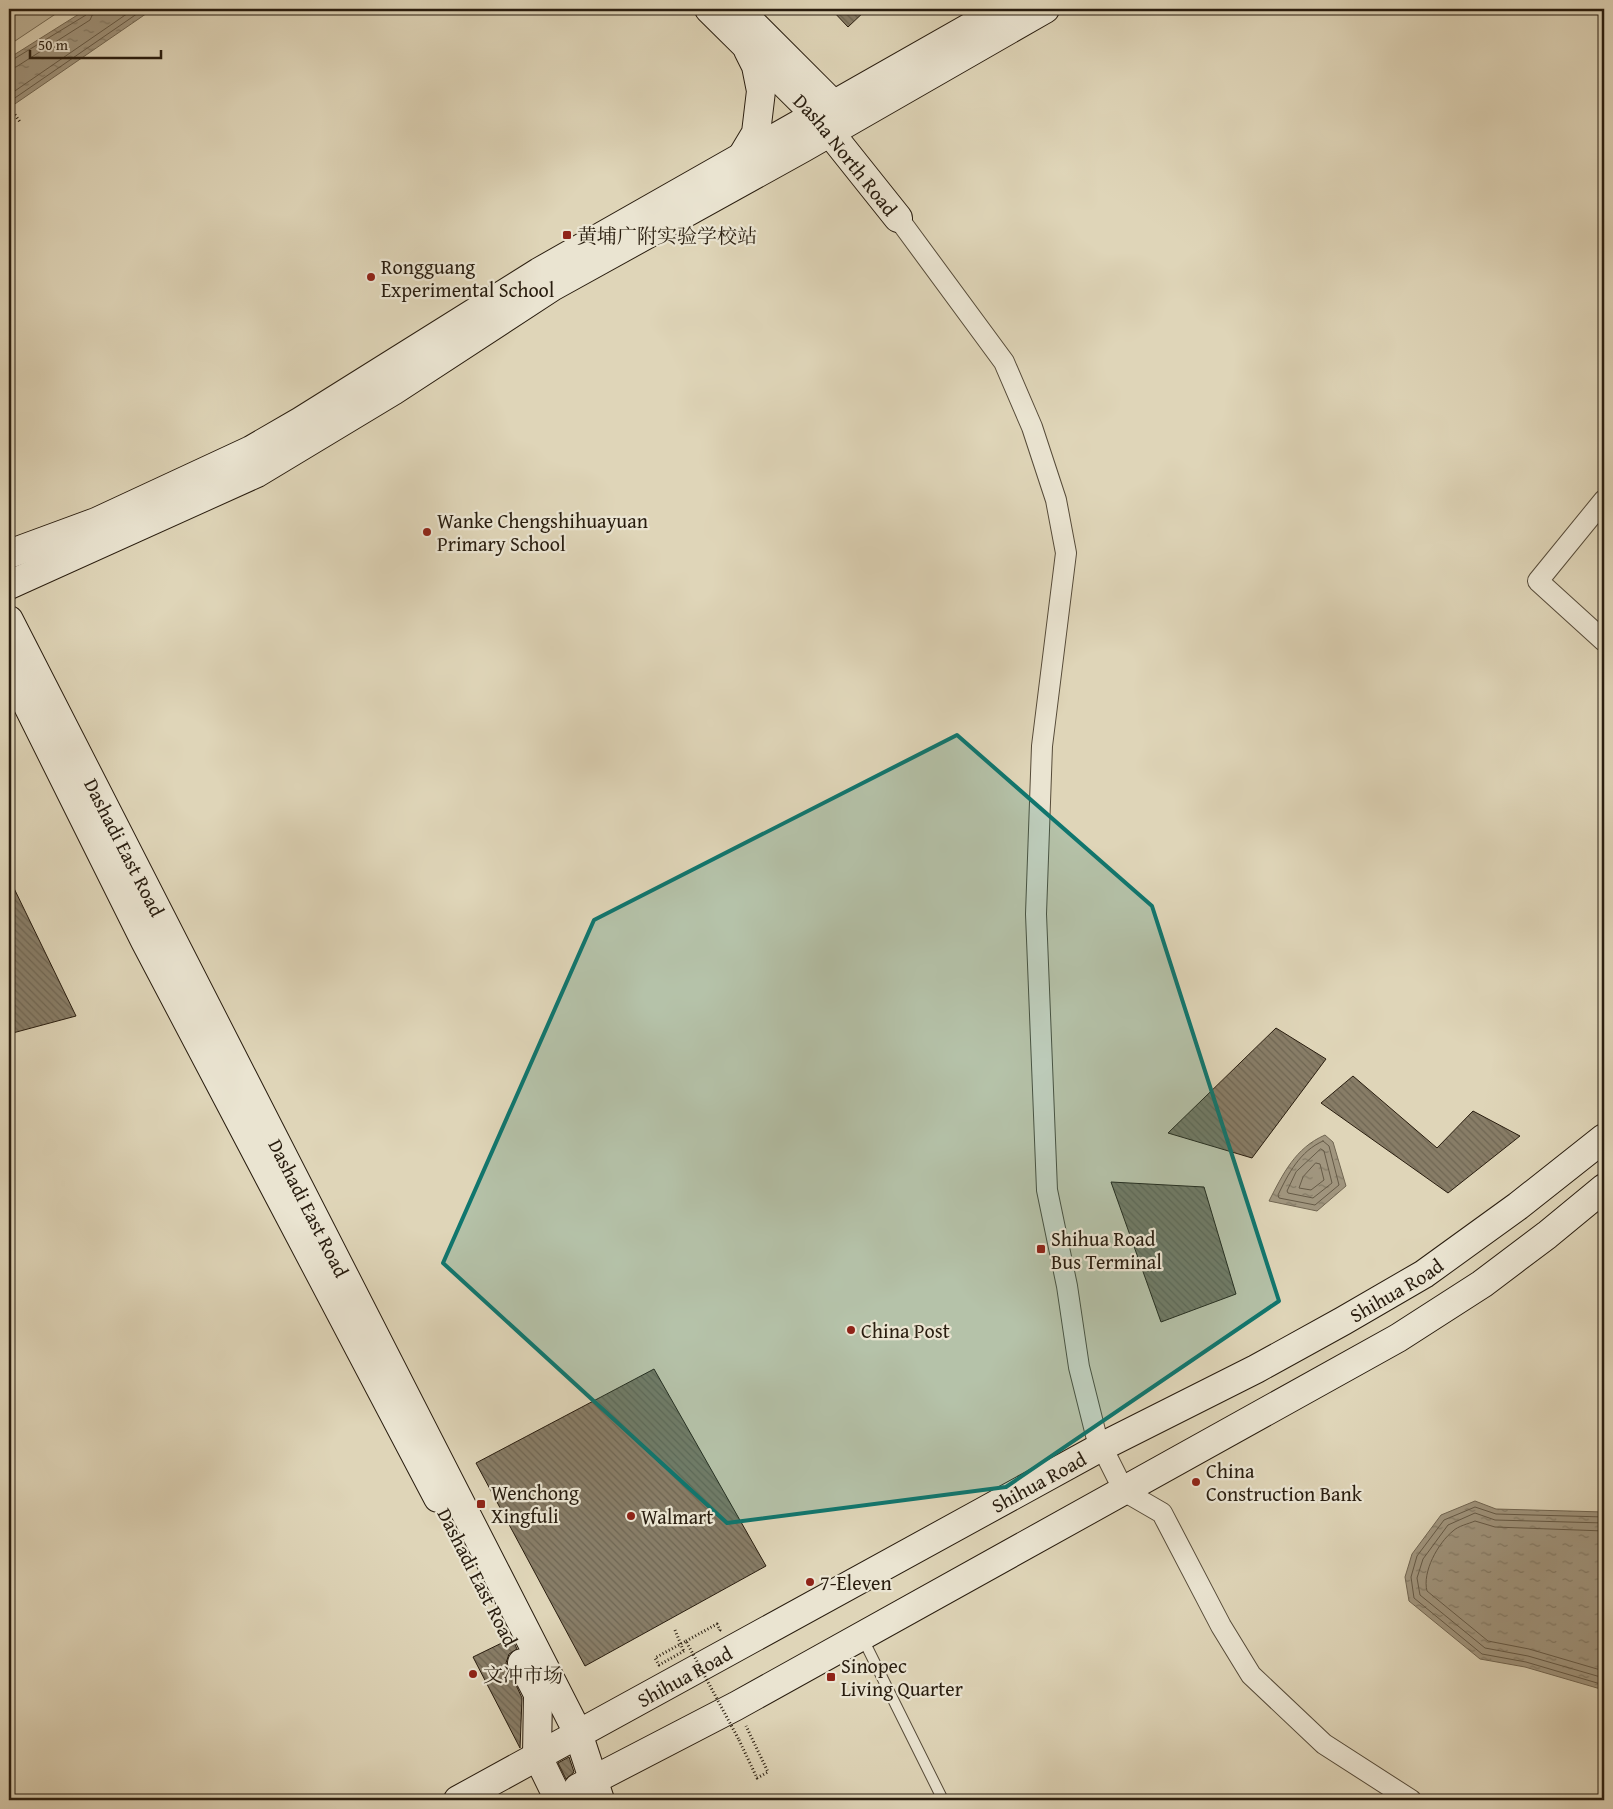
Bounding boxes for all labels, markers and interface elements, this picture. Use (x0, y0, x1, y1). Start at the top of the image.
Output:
scale bar (30, 28, 161, 60)
text: 50 m (38, 34, 69, 55)
street label: Dasha North Road (787, 86, 905, 222)
place label: 黄埔广附实验学校站 (577, 221, 757, 250)
marker: 黄埔广附实验学校站 (561, 229, 573, 241)
place label: Rongguang Experimental School (381, 252, 555, 304)
marker: Rongguang Experimental School (365, 271, 377, 283)
place label: Wanke Chengshihuayuan Primary School (437, 506, 648, 558)
marker: Wanke Chengshihuayuan Primary School (421, 526, 433, 538)
street label: Dashadi East Road (78, 773, 173, 922)
street label: Dashadi East Road (262, 1133, 357, 1282)
place label: Shihua Road Bus Terminal (1051, 1224, 1162, 1276)
marker: Shihua Road Bus Terminal (1035, 1243, 1047, 1255)
street label: Shihua Road (1344, 1250, 1449, 1329)
place label: China Post (861, 1316, 950, 1345)
marker: China Post (845, 1324, 857, 1336)
street label: Shihua Road (986, 1443, 1091, 1519)
place label: China Construction Bank (1206, 1456, 1363, 1508)
marker: China Construction Bank (1190, 1476, 1202, 1488)
place label: Wenchong Xingfuli (491, 1478, 579, 1530)
marker: Wenchong Xingfuli (475, 1498, 487, 1510)
place label: Walmart (641, 1502, 713, 1531)
street label: Dashadi East Road (431, 1503, 526, 1651)
marker: Walmart (625, 1510, 637, 1522)
place label: 7-Eleven (820, 1568, 892, 1597)
marker: 7-Eleven (804, 1576, 816, 1588)
street label: Shihua Road (631, 1638, 737, 1714)
place label: Sinopec Living Quarter (841, 1651, 963, 1703)
place label: 文冲市场 (483, 1660, 563, 1689)
marker: 文冲市场 (467, 1668, 479, 1680)
marker: Sinopec Living Quarter (825, 1671, 837, 1683)

